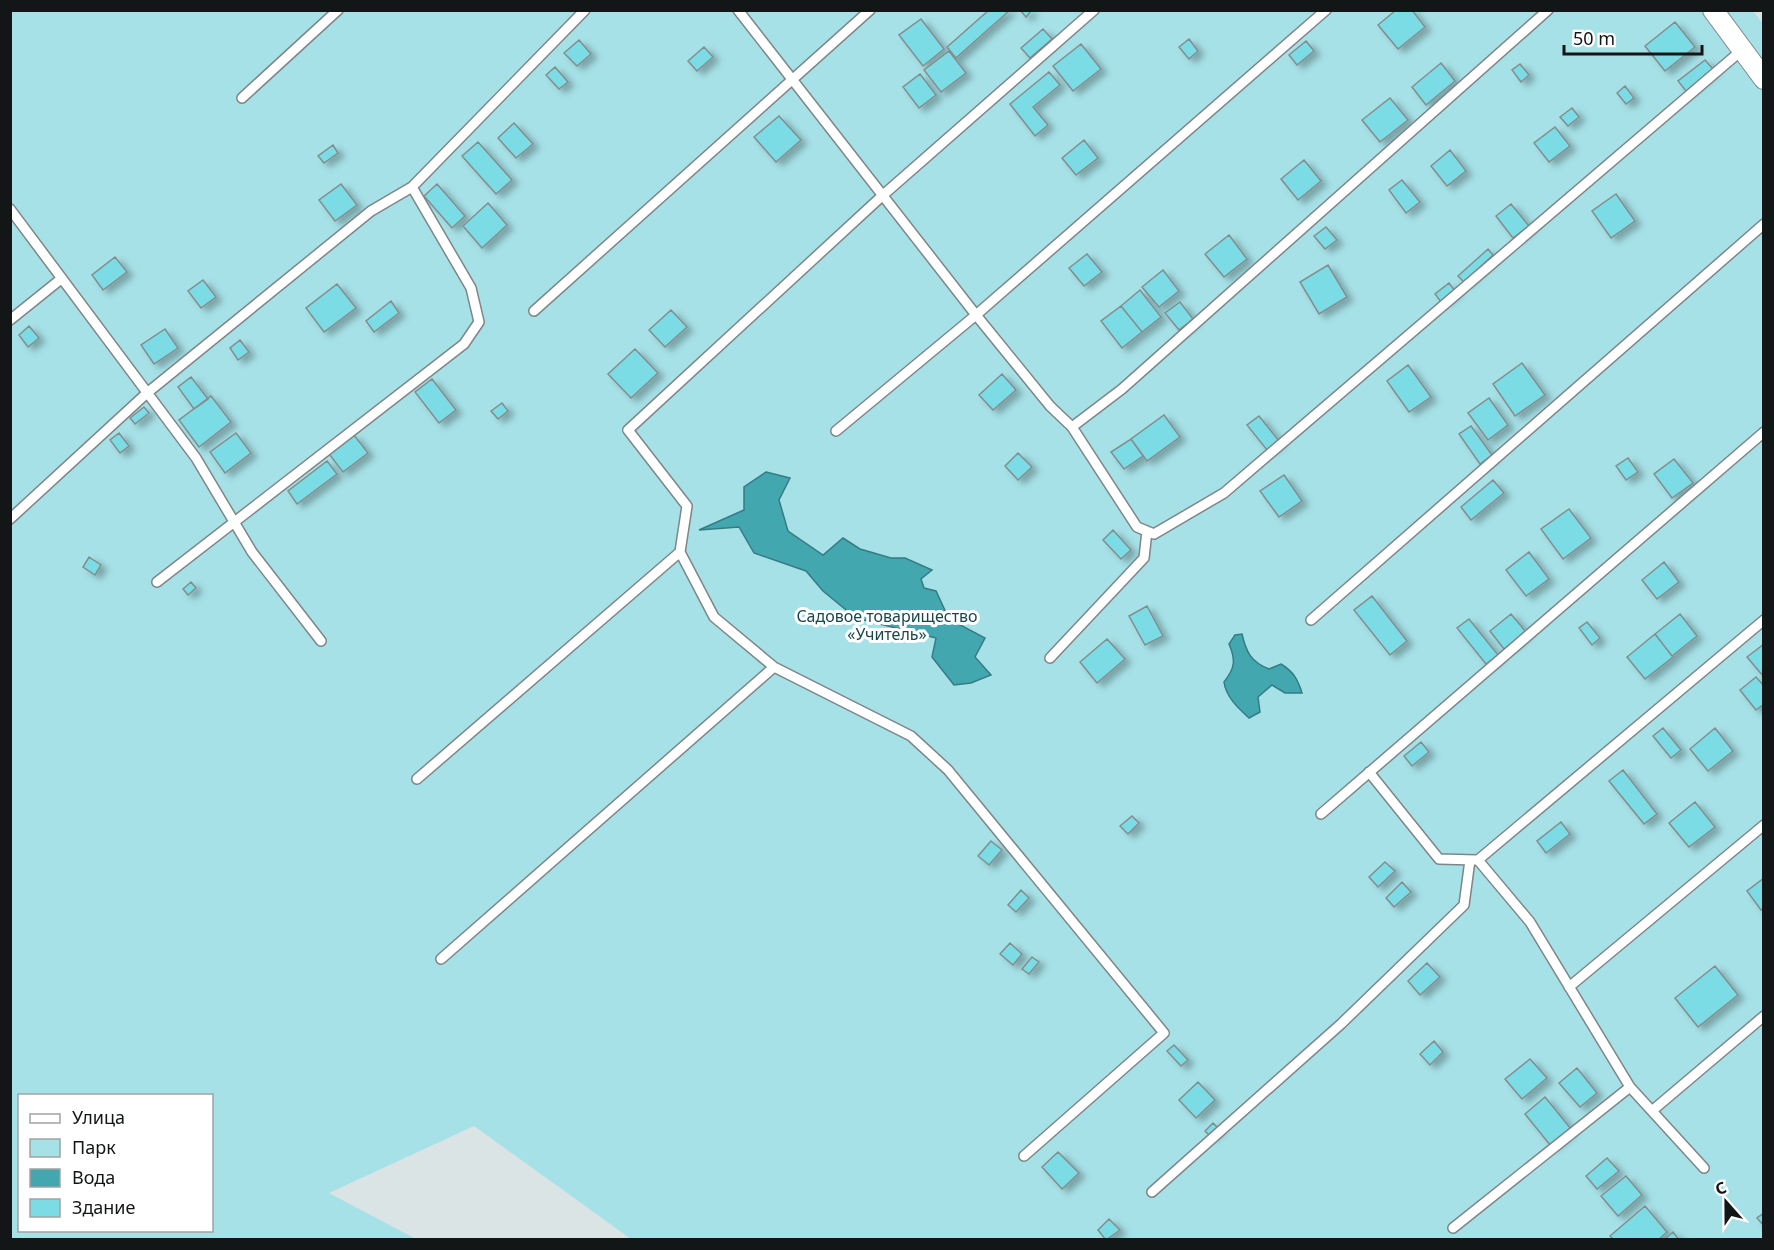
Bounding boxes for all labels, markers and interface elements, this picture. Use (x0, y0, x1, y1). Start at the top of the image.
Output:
scale bar (1564, 18, 1702, 56)
text: 50 m (1573, 26, 1615, 50)
park label: Садовое товарищество «Учитель» (796, 605, 978, 645)
legend (18, 1094, 213, 1232)
text: Улица (72, 1105, 125, 1129)
text: Парк (72, 1135, 116, 1159)
text: Вода (72, 1165, 115, 1189)
north arrow (1696, 1172, 1756, 1232)
text: С (1712, 1176, 1729, 1200)
text: Здание (72, 1195, 136, 1219)

